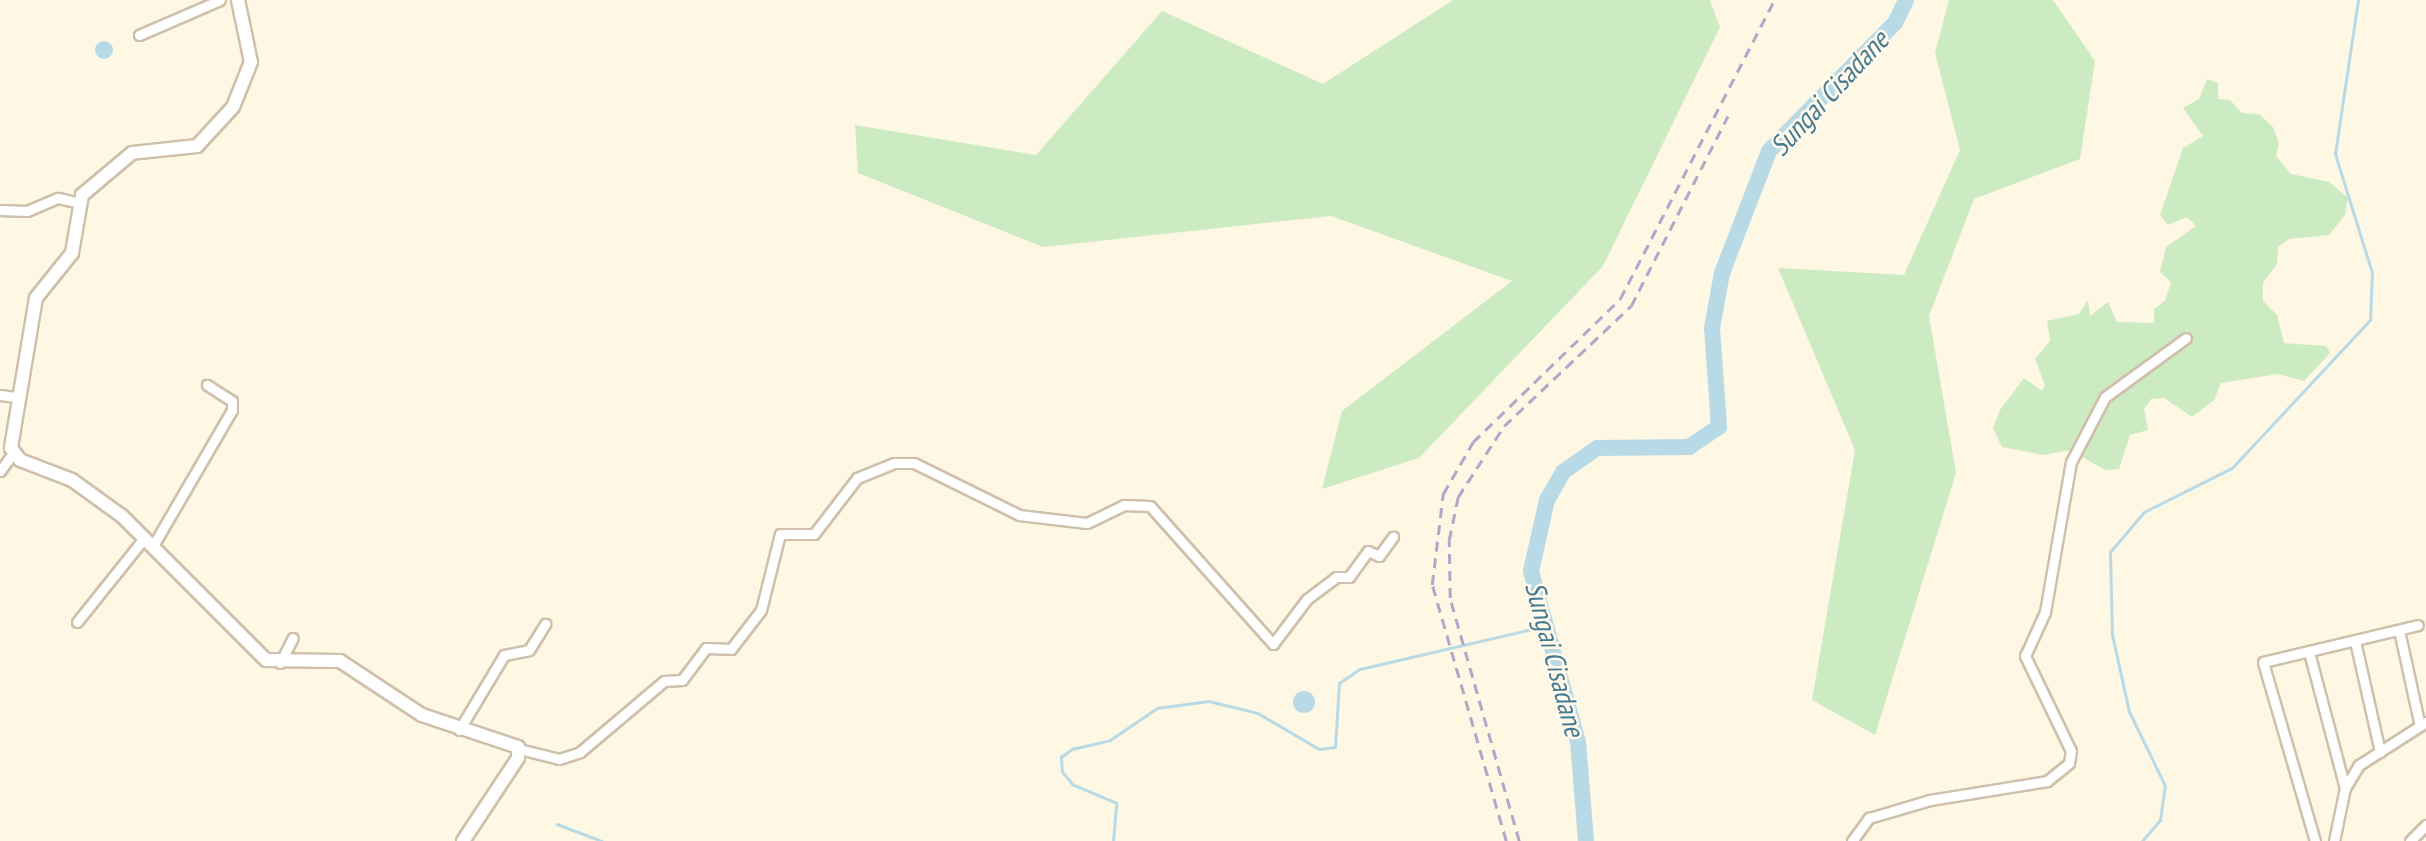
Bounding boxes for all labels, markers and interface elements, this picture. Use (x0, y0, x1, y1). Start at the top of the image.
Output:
water label: Sungai Cisadane (1763, 24, 1895, 162)
water label: Sungai Cisadane (1518, 578, 1592, 740)

